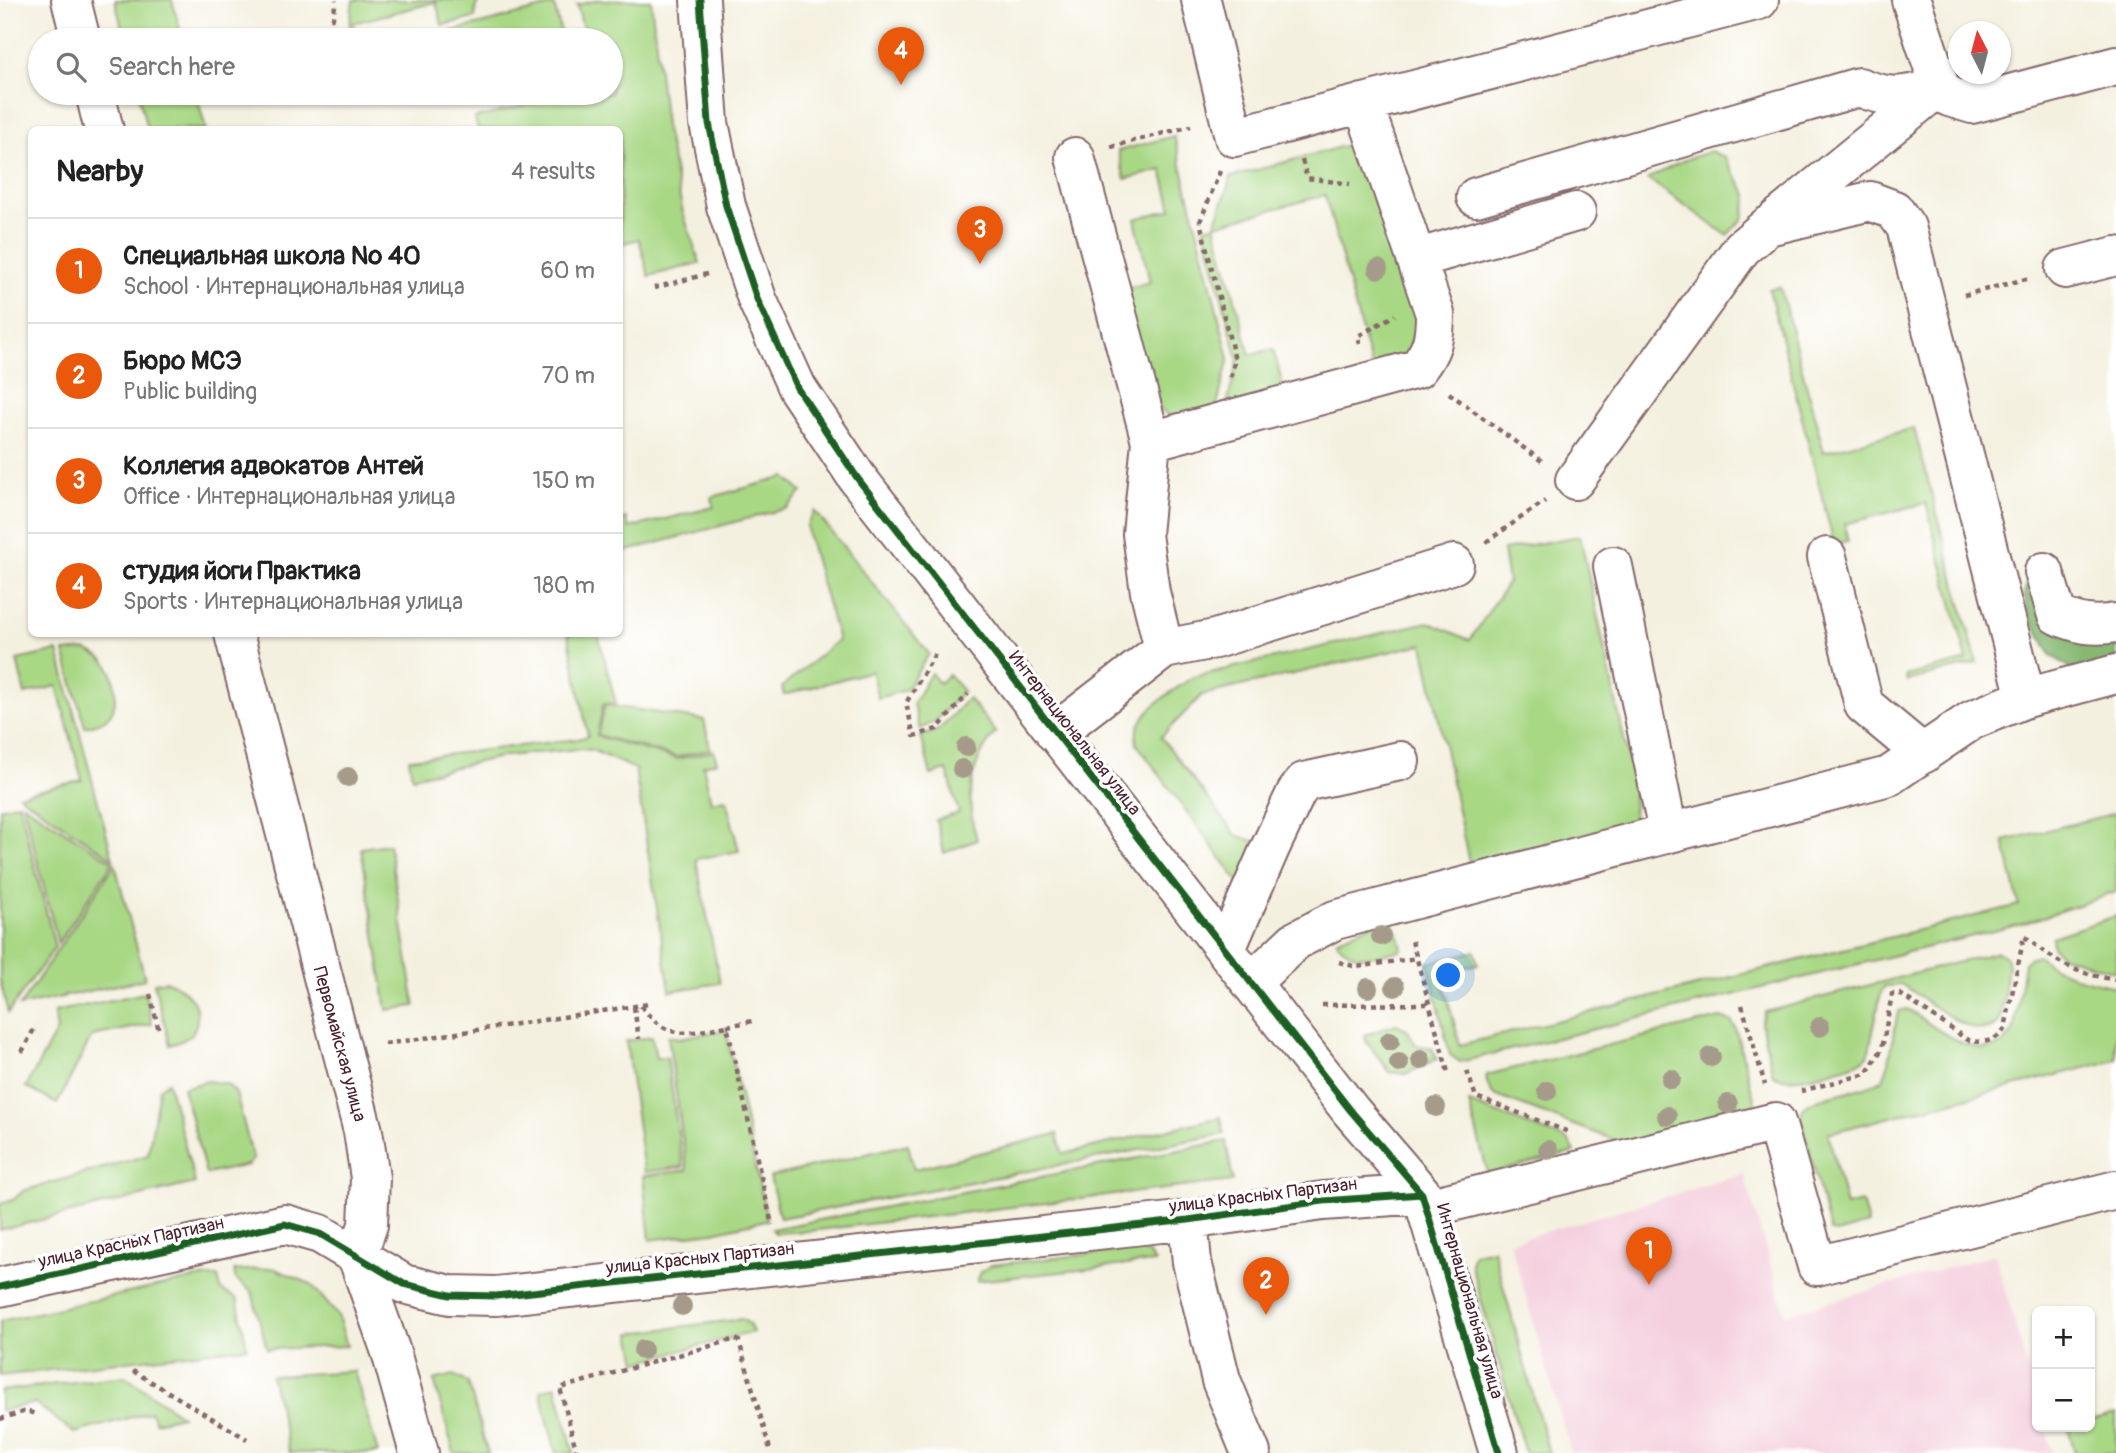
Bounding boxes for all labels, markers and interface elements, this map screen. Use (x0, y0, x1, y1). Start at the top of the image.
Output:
north arrow (1948, 21, 2011, 84)
pin: 4 (878, 27, 924, 85)
search box (28, 28, 623, 105)
icon: search (52, 48, 90, 86)
text: Search here (108, 51, 235, 83)
text: Nearby (56, 153, 143, 190)
text: 4 results (511, 157, 595, 186)
pin: 3 (957, 206, 1003, 264)
text: Специальная школа № 40 (123, 240, 421, 272)
text: 1 (75, 256, 84, 285)
text: 60 m (540, 256, 595, 285)
text: School · Интернациональная улица (123, 272, 465, 301)
text: Бюро МСЭ (123, 345, 241, 377)
text: 2 (73, 361, 85, 390)
text: 70 m (542, 361, 595, 390)
text: Public building (123, 377, 257, 406)
text: Коллегия адвокатов Антей (123, 450, 424, 482)
text: 3 (73, 466, 85, 495)
text: 150 m (532, 466, 595, 495)
text: Office · Интернациональная улица (123, 482, 455, 511)
text: студия йоги Практика (123, 555, 361, 587)
text: 4 (72, 571, 86, 600)
text: 180 m (533, 571, 595, 600)
text: Sports · Интернациональная улица (123, 587, 463, 616)
street label: Интернациональная улица (1003, 647, 1146, 820)
your location (1431, 958, 1465, 992)
street label: Первомайская улица (308, 964, 371, 1124)
street label: улица Красных Партизан (1167, 1173, 1358, 1219)
street label: Интернациональная улица (1431, 1201, 1508, 1401)
street label: улица Красных Партизан (35, 1212, 226, 1274)
pin: 1 (1626, 1227, 1672, 1285)
street label: улица Красных Партизан (604, 1237, 795, 1280)
pin: 2 (1243, 1257, 1289, 1315)
map controls (2032, 1306, 2095, 1432)
button: + (2032, 1306, 2095, 1369)
button: − (2032, 1369, 2095, 1432)

